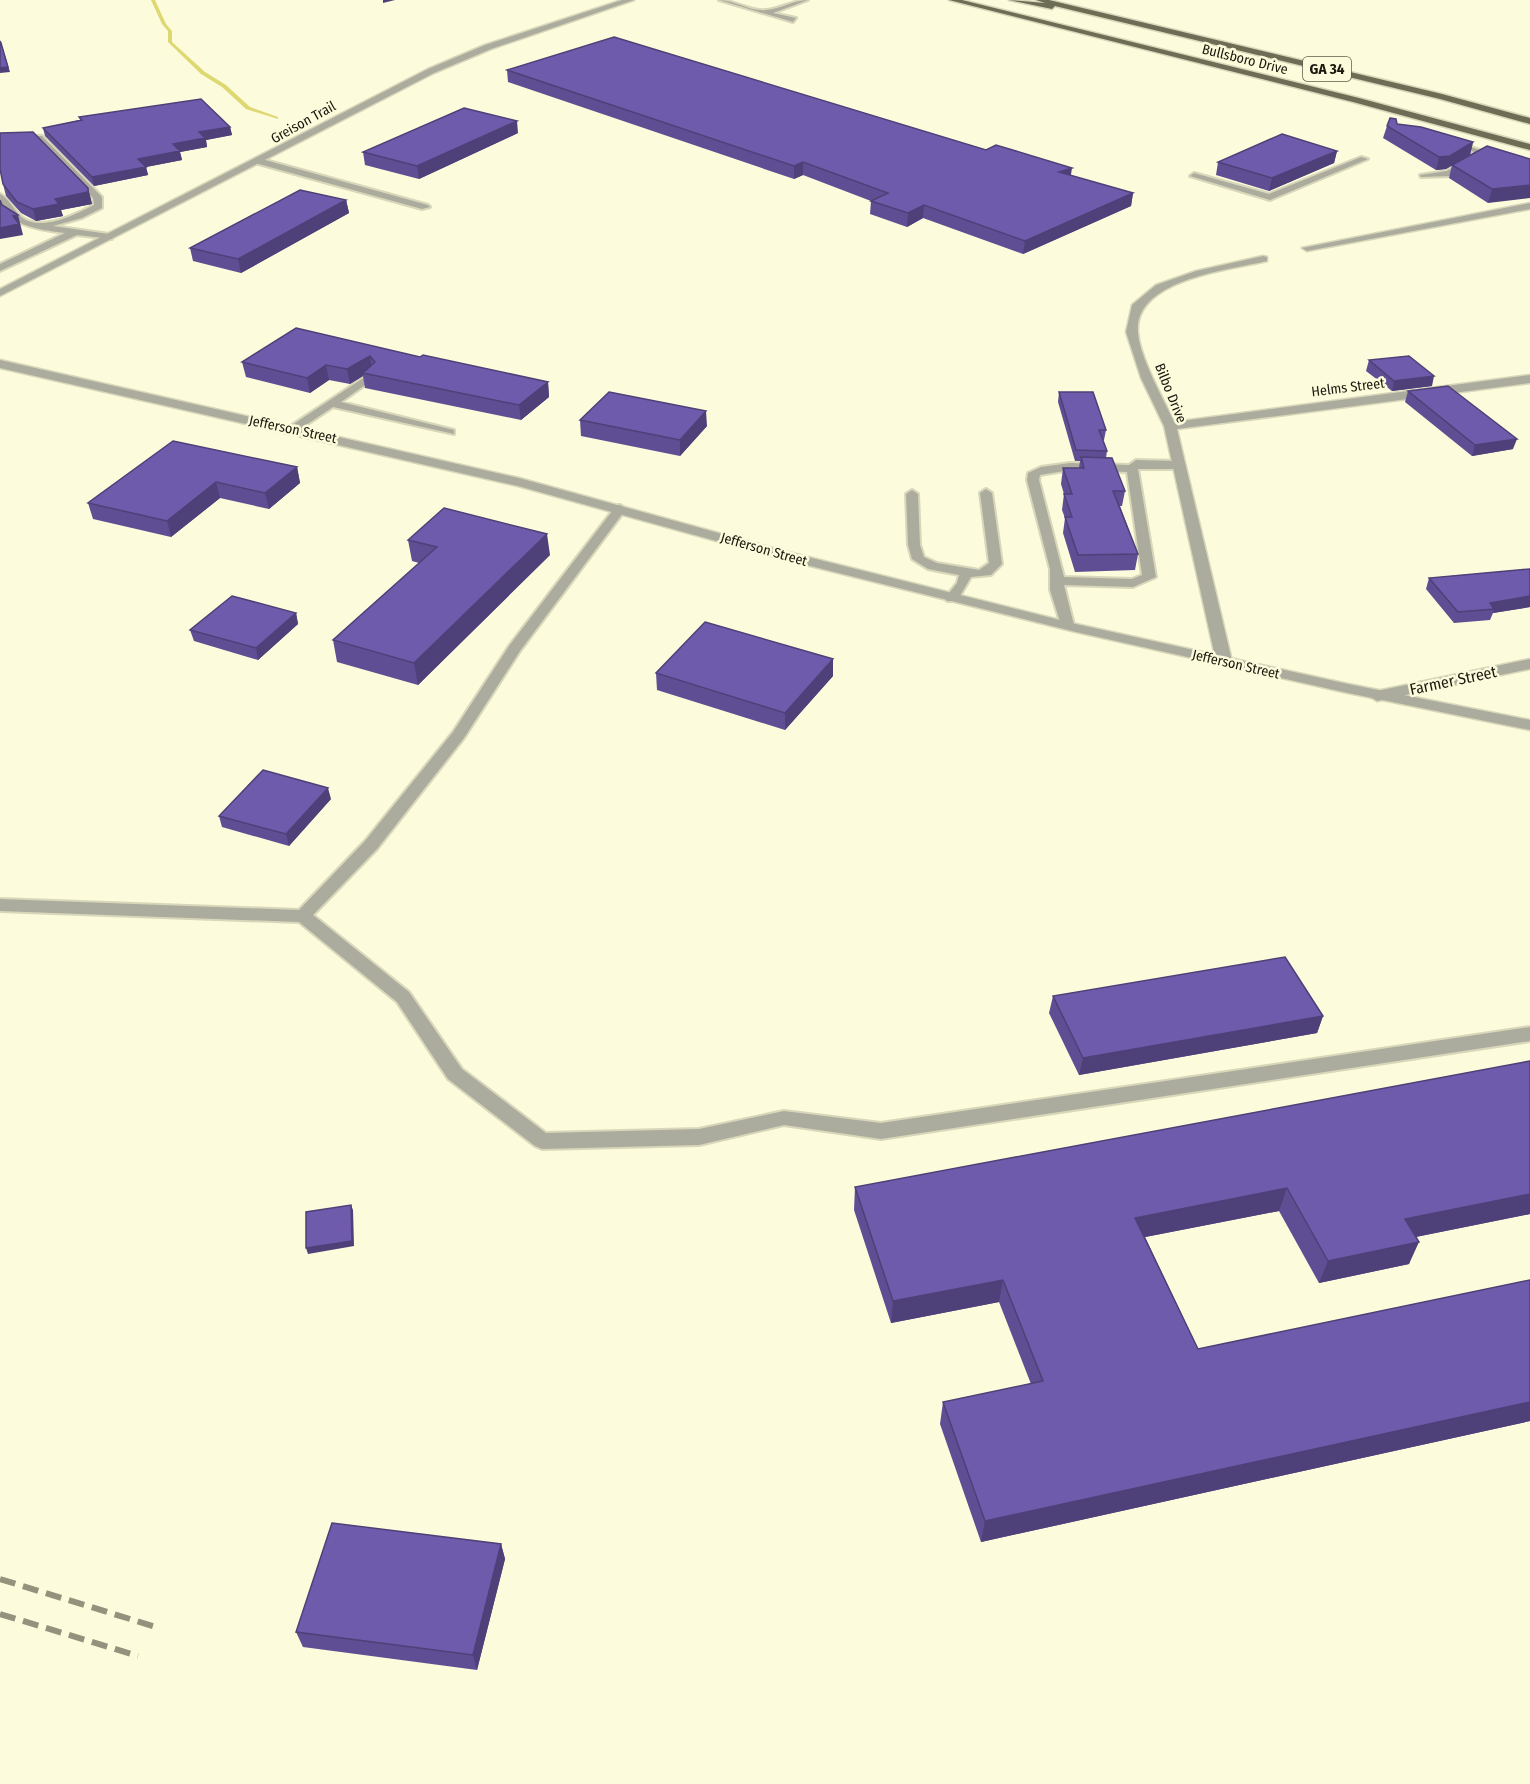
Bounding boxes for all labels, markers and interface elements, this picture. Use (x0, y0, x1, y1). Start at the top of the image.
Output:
street label: Bullsboro Drive (1200, 41, 1290, 78)
road number: GA 34 (1303, 57, 1351, 81)
street label: Greison Trail (268, 98, 339, 147)
street label: Bilbo Drive (1151, 361, 1190, 425)
street label: Helms Street (1311, 375, 1386, 400)
street label: Jefferson Street (247, 412, 339, 447)
street label: Jefferson Street (719, 529, 809, 570)
street label: Jefferson Street (1191, 646, 1282, 683)
street label: Farmer Street (1408, 662, 1499, 699)

